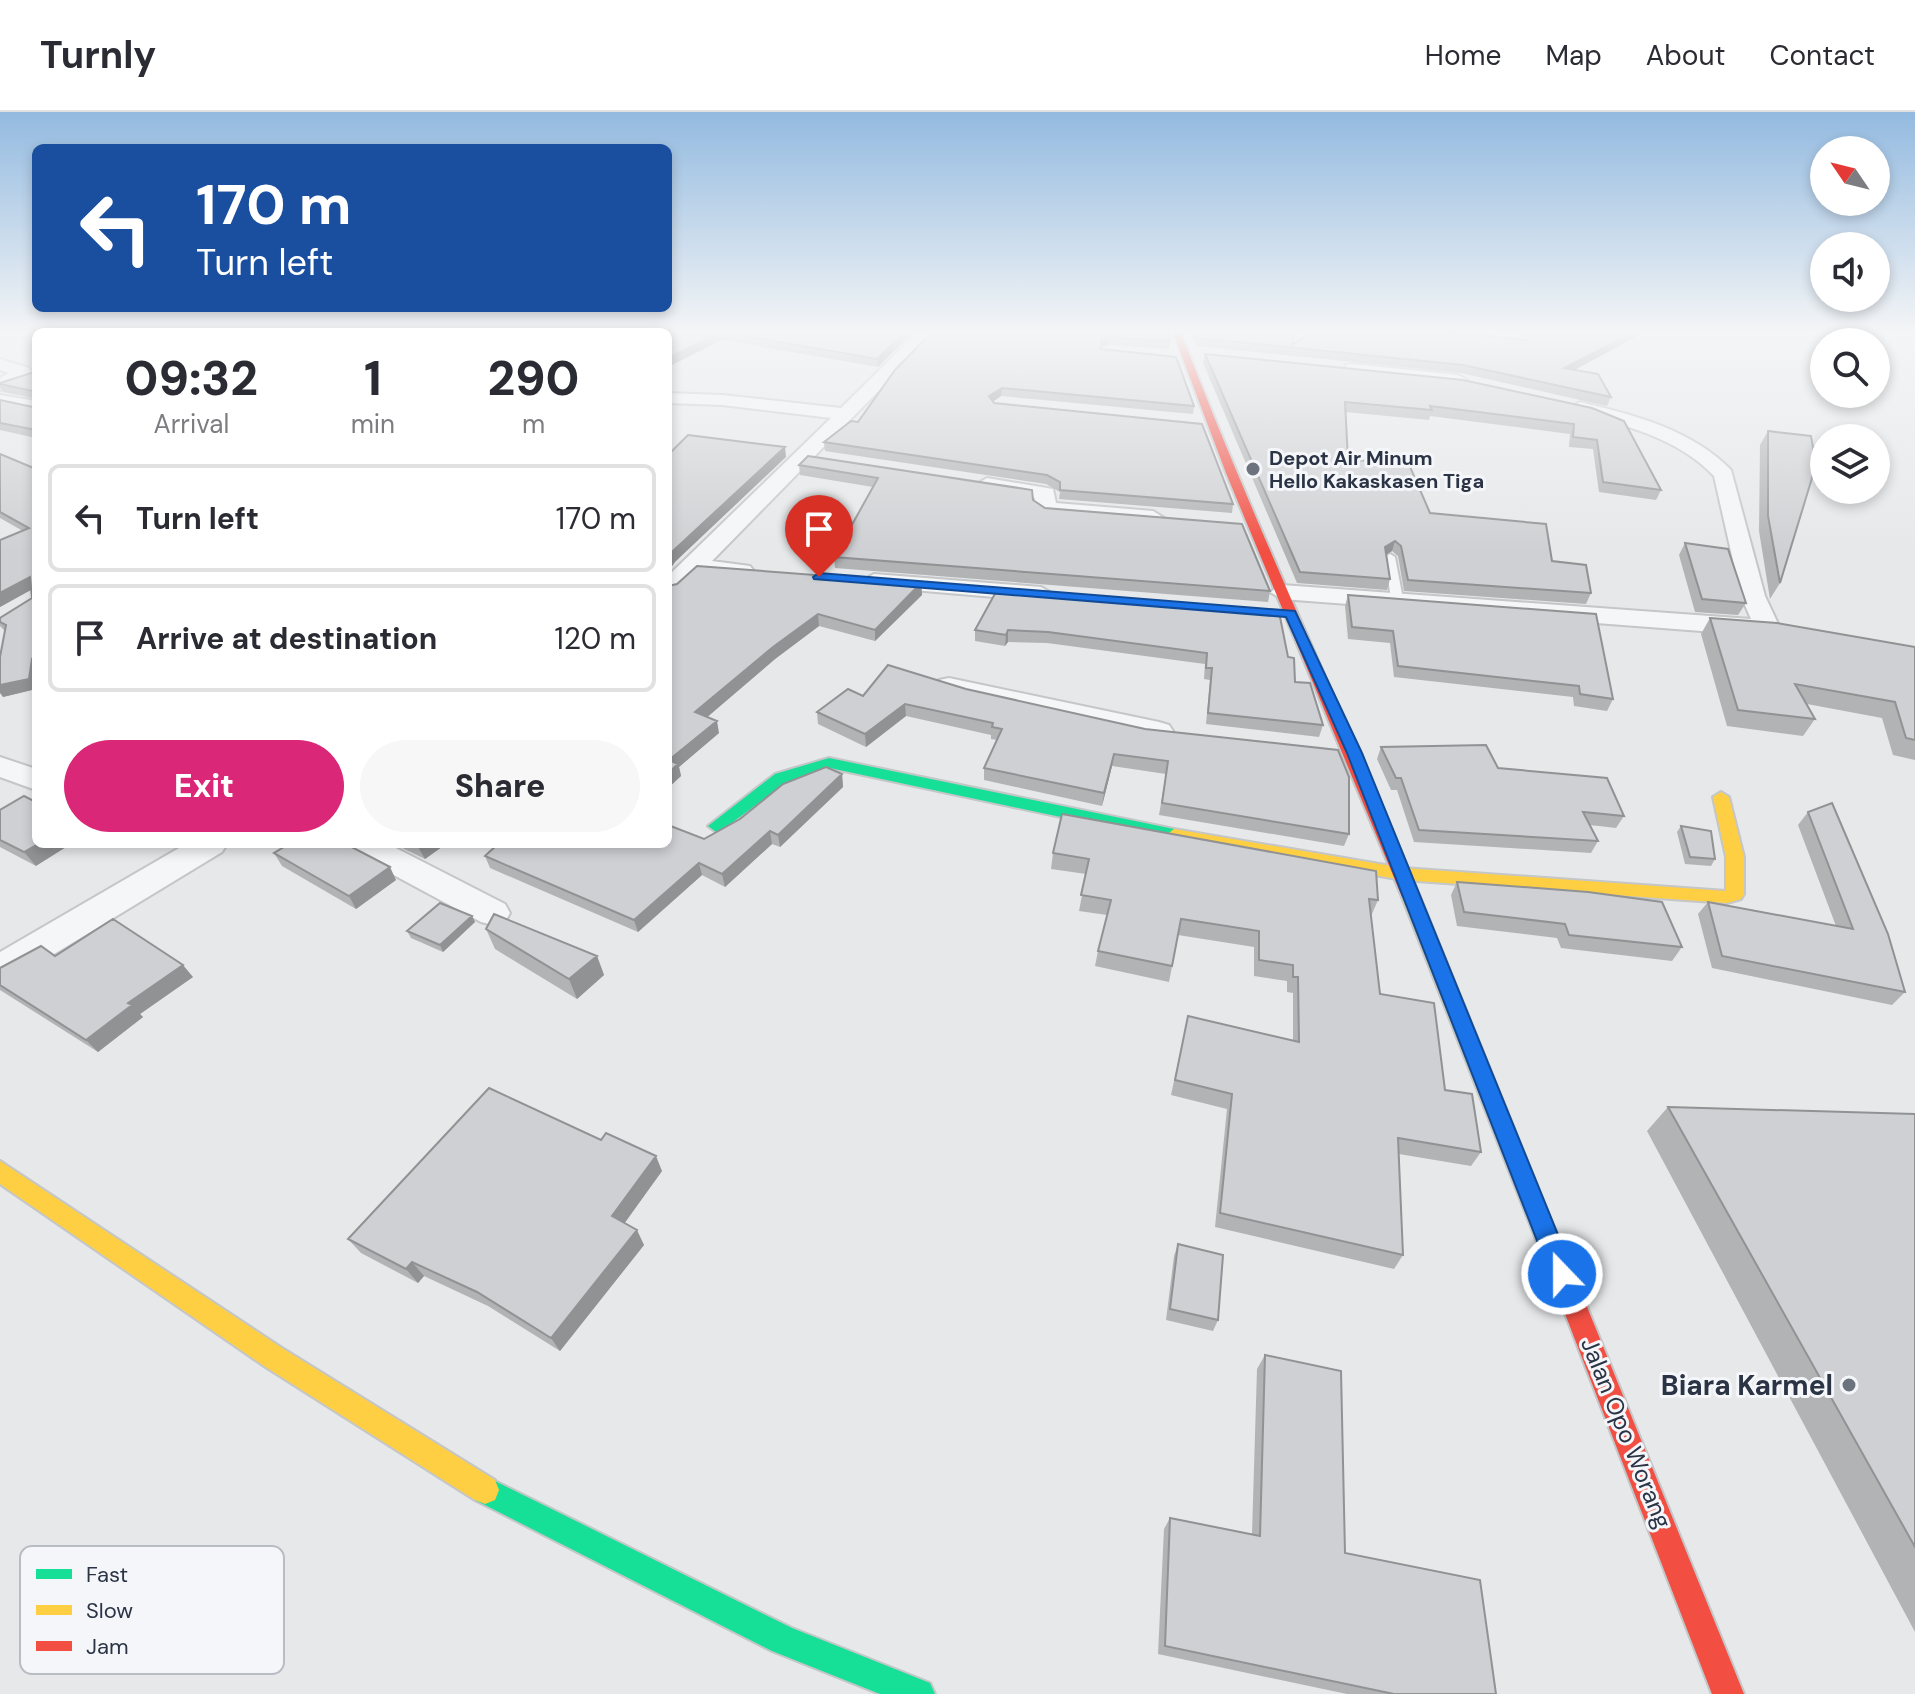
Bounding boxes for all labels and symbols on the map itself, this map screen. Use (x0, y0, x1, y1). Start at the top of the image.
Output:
north arrow (1810, 136, 1890, 216)
place label: Depot Air Minum Hello Kakaskasen Tiga (1269, 445, 1484, 494)
marker: Depot Air Minum Hello Kakaskasen Tiga (1244, 460, 1262, 478)
pin (785, 495, 853, 577)
position arrow (1520, 1232, 1604, 1316)
street label: Jalan Opo Worang (1574, 1333, 1679, 1533)
place label: Biara Karmel (1661, 1367, 1833, 1404)
marker: Biara Karmel (1840, 1376, 1858, 1394)
legend (20, 1546, 284, 1674)
text: Fast (86, 1560, 128, 1589)
text: Slow (86, 1596, 133, 1625)
text: Jam (86, 1632, 129, 1661)

